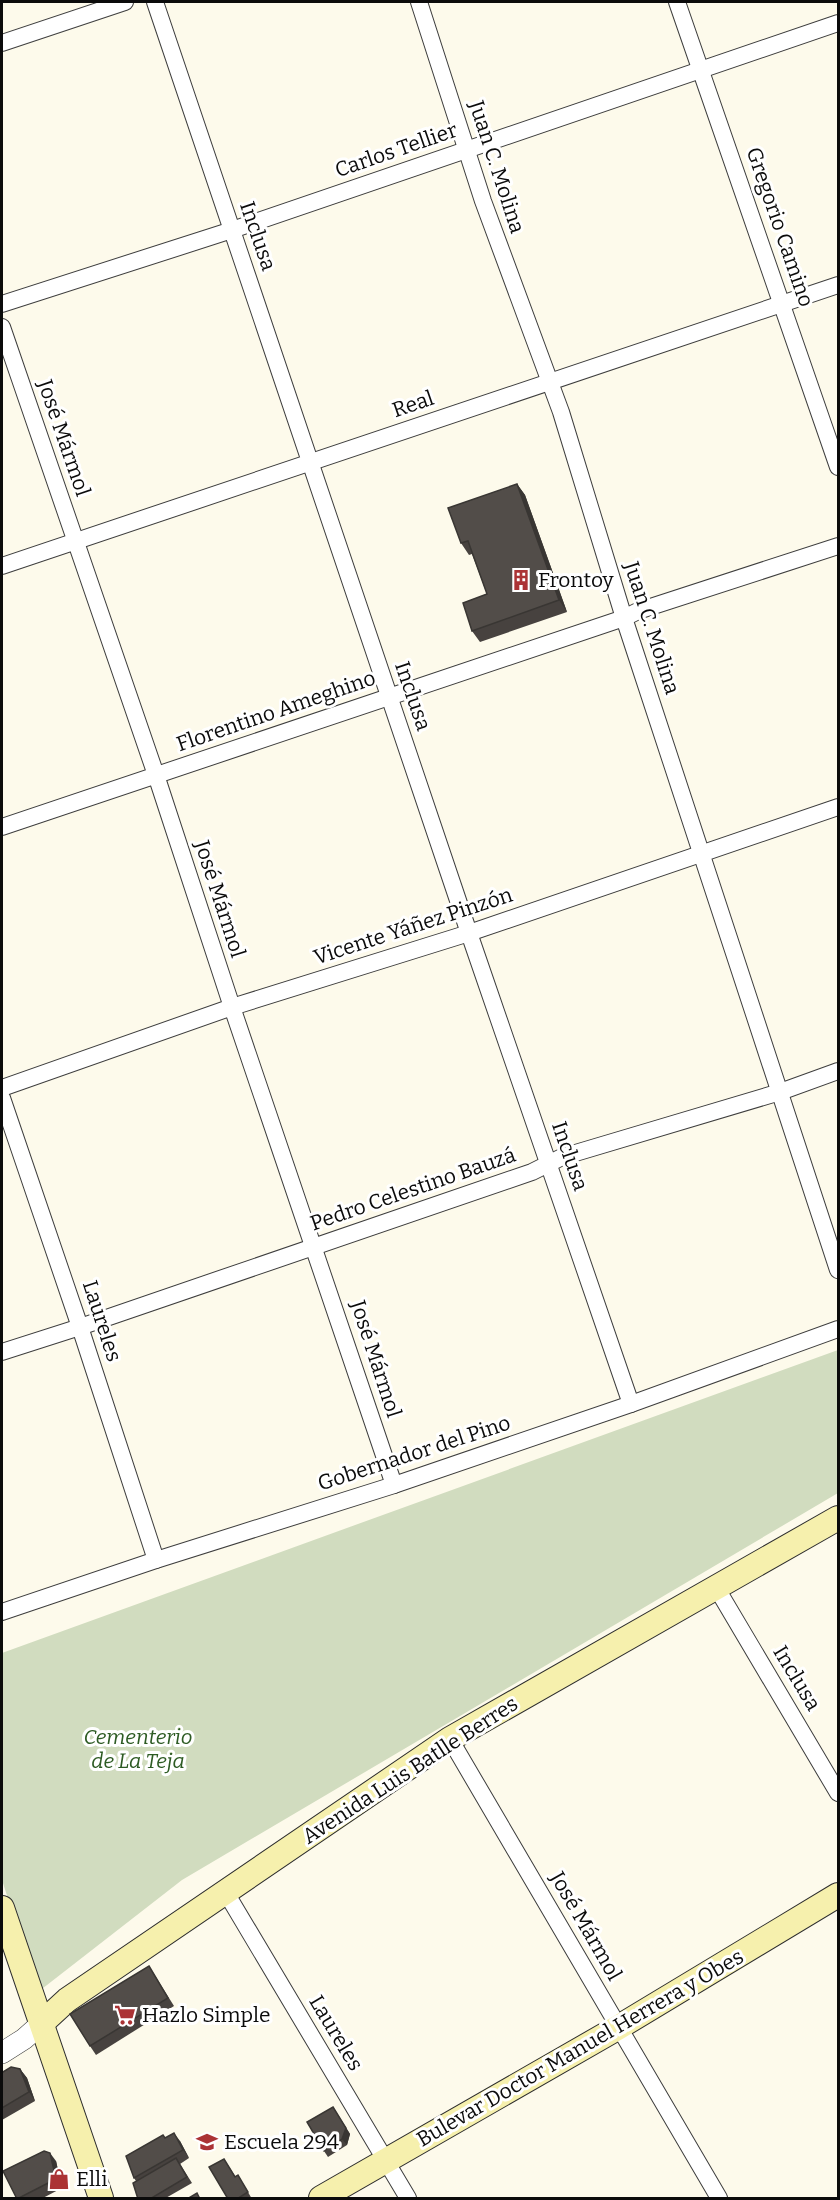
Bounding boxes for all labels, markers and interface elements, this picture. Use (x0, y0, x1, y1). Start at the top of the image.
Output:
street label: Juan C. Molina (463, 96, 531, 237)
street label: Carlos Tellier (331, 117, 461, 183)
street label: Gregorio Camino (741, 144, 819, 310)
street label: Inclusa (234, 198, 282, 275)
street label: José Mármol (32, 375, 96, 500)
street label: Real (389, 385, 437, 423)
street label: Juan C. Molina (618, 557, 686, 698)
place label: Frontoy (538, 567, 615, 593)
building icon: Frontoy (509, 568, 533, 592)
street label: Inclusa (389, 658, 437, 735)
street label: Florentino Ameghino (173, 665, 379, 757)
street label: José Mármol (189, 836, 251, 961)
street label: Vicente Yáñez Pinzón (310, 882, 516, 970)
street label: Inclusa (546, 1118, 594, 1195)
street label: Pedro Celestino Bauzá (307, 1141, 520, 1236)
street label: Laureles (77, 1277, 127, 1365)
street label: José Mármol (345, 1296, 407, 1421)
street label: Gobernador del Pino (314, 1410, 514, 1496)
street label: Inclusa (767, 1641, 827, 1716)
street label: Avenida Luis Batlle Berres (297, 1690, 523, 1850)
park label: Cementerio de La Teja (83, 1724, 193, 1774)
street label: José Mármol (544, 1866, 628, 1985)
street label: Bulevar Doctor Manuel Herrera y Obes (412, 1943, 748, 2153)
street label: Laureles (303, 1990, 369, 2076)
place label: Hazlo Simple (142, 2002, 271, 2028)
supermarket icon: Hazlo Simple (113, 2003, 137, 2027)
place label: Escuela 294 (224, 2129, 339, 2155)
school or university icon: Escuela 294 (195, 2130, 219, 2154)
place label: Elli (76, 2166, 107, 2192)
shop icon: Elli (47, 2167, 71, 2191)

